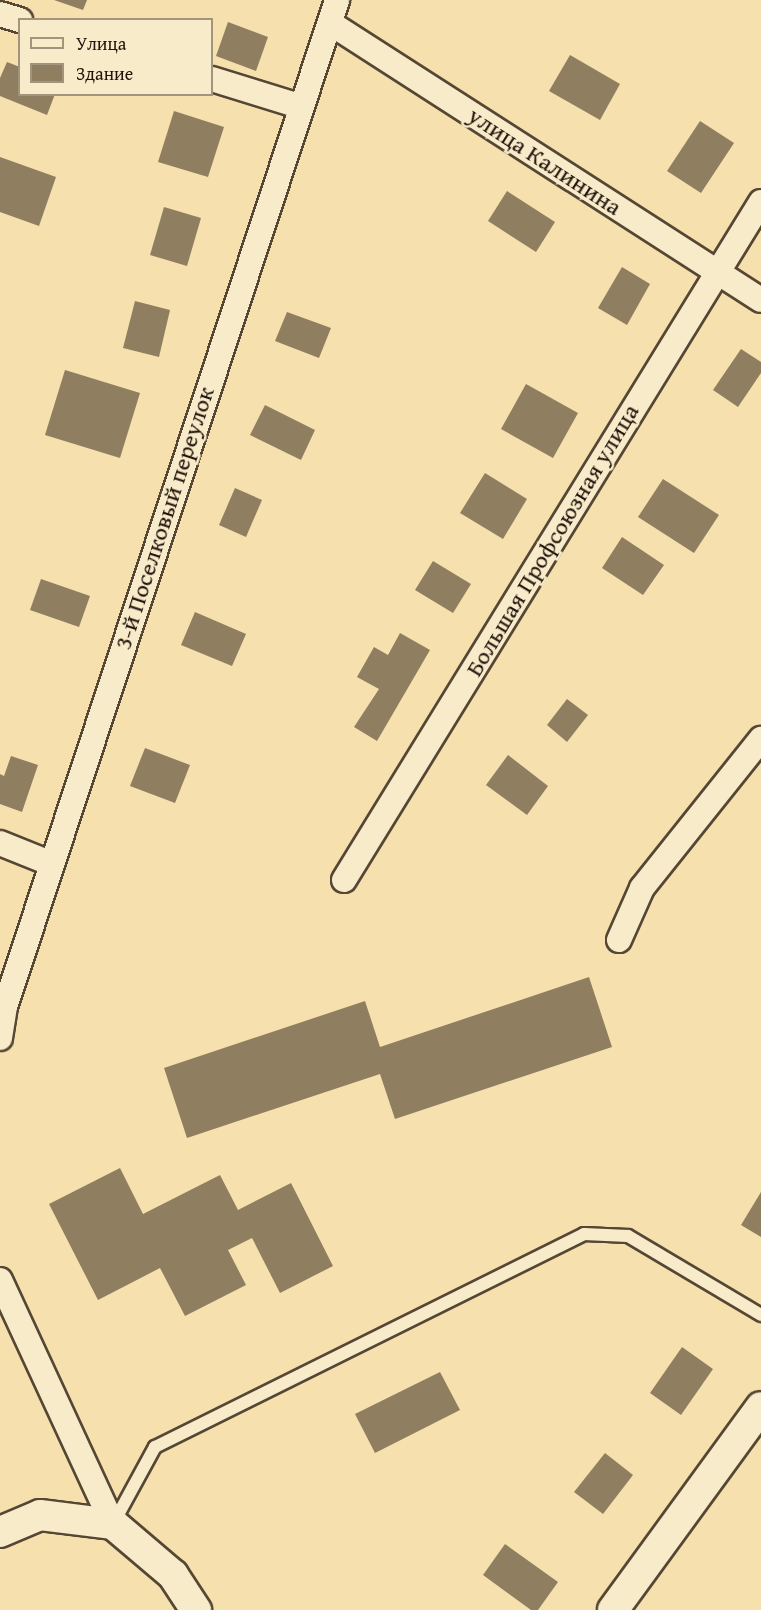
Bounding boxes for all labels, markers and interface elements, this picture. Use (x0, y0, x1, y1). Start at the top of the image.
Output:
legend (18, 18, 213, 96)
text: Улица (76, 30, 126, 57)
text: Здание (76, 60, 133, 87)
street label: улица Калинина (463, 101, 627, 221)
street label: 3-й Поселковый переулок (108, 383, 220, 653)
street label: Большая Профсоюзная улица (459, 399, 645, 681)

